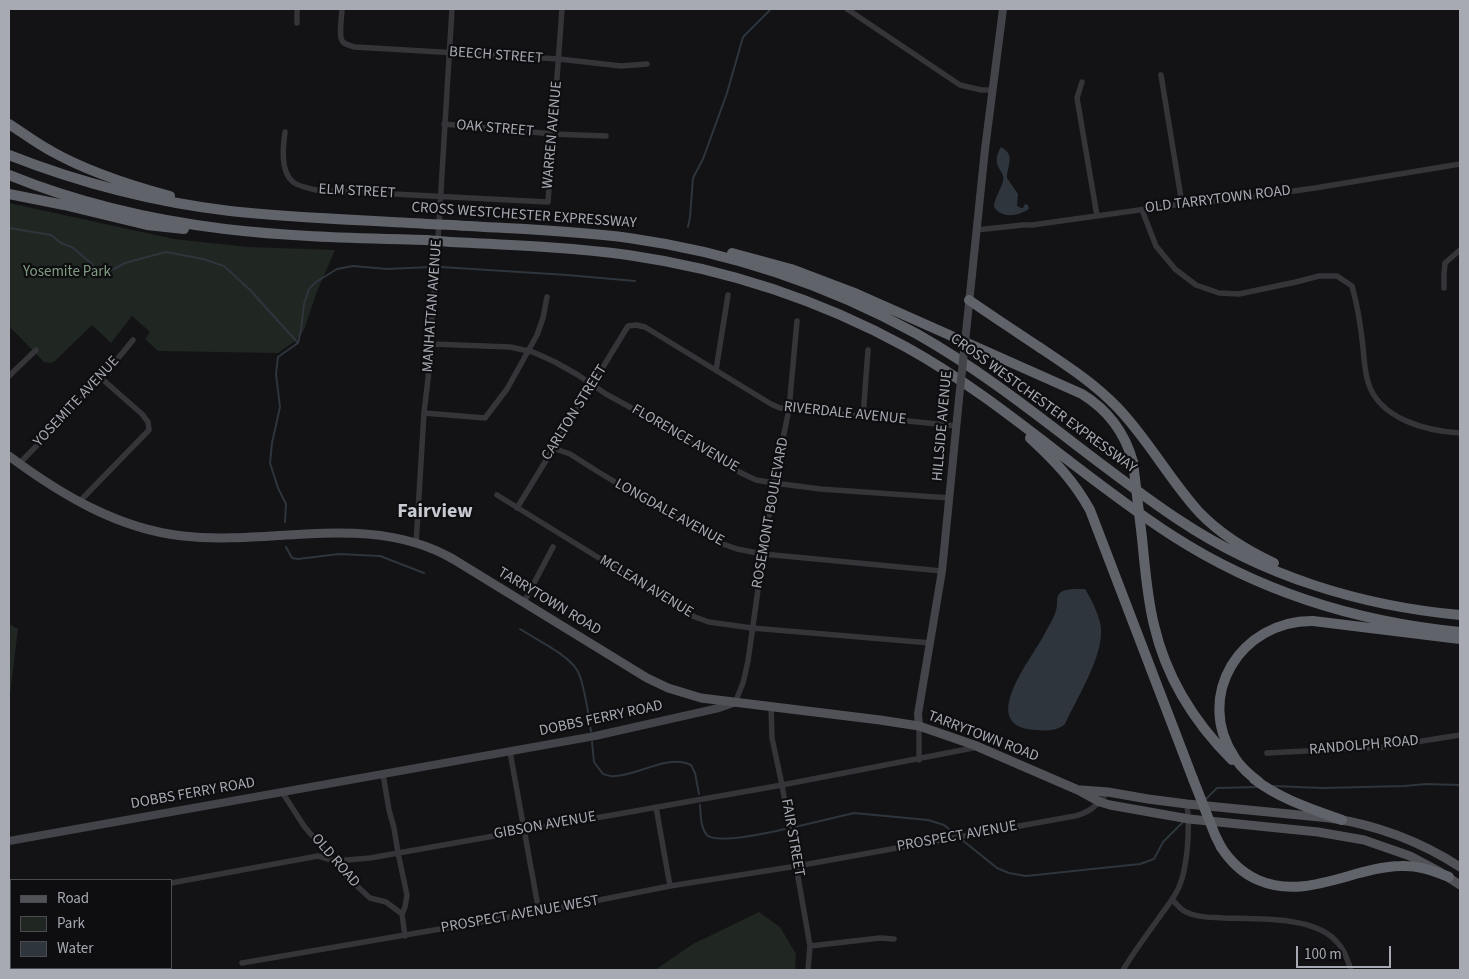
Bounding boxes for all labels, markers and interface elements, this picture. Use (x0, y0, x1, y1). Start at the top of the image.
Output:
street label: BEECH STREET (448, 44, 544, 68)
street label: WARREN AVENUE (539, 80, 567, 190)
street label: OAK STREET (455, 117, 535, 141)
street label: ELM STREET (318, 181, 396, 203)
street label: OLD TARRYTOWN ROAD (1144, 182, 1292, 218)
street label: CROSS WESTCHESTER EXPRESSWAY (411, 199, 637, 233)
street label: MANHATTAN AVENUE (419, 239, 447, 373)
park label: Yosemite Park (23, 264, 111, 282)
street label: CROSS WESTCHESTER EXPRESSWAY (946, 330, 1140, 478)
street label: YOSEMITE AVENUE (30, 353, 124, 451)
street label: CARLTON STREET (538, 362, 612, 464)
street label: HILLSIDE AVENUE (929, 370, 957, 482)
street label: RIVERDALE AVENUE (783, 399, 907, 429)
street label: FLORENCE AVENUE (628, 401, 742, 477)
street label: ROSEMONT BOULEVARD (749, 436, 793, 590)
street label: LONGDALE AVENUE (611, 476, 727, 550)
district label: Fairview (397, 501, 473, 525)
street label: MCLEAN AVENUE (596, 552, 696, 622)
street label: TARRYTOWN ROAD (494, 564, 604, 640)
street label: DOBBS FERRY ROAD (538, 697, 664, 741)
street label: TARRYTOWN ROAD (925, 708, 1041, 766)
street label: RANDOLPH ROAD (1309, 732, 1419, 760)
street label: DOBBS FERRY ROAD (129, 774, 257, 814)
street label: FAIR STREET (776, 798, 808, 878)
street label: GIBSON AVENUE (493, 808, 597, 844)
street label: PROSPECT AVENUE (896, 818, 1018, 856)
street label: OLD ROAD (307, 830, 363, 892)
legend (10, 879, 172, 969)
text: Road (57, 888, 89, 909)
street label: PROSPECT AVENUE WEST (440, 892, 600, 938)
text: Park (57, 913, 85, 934)
scale bar (1299, 936, 1394, 968)
text: Water (57, 938, 93, 959)
text: 100 m (1304, 944, 1342, 965)

